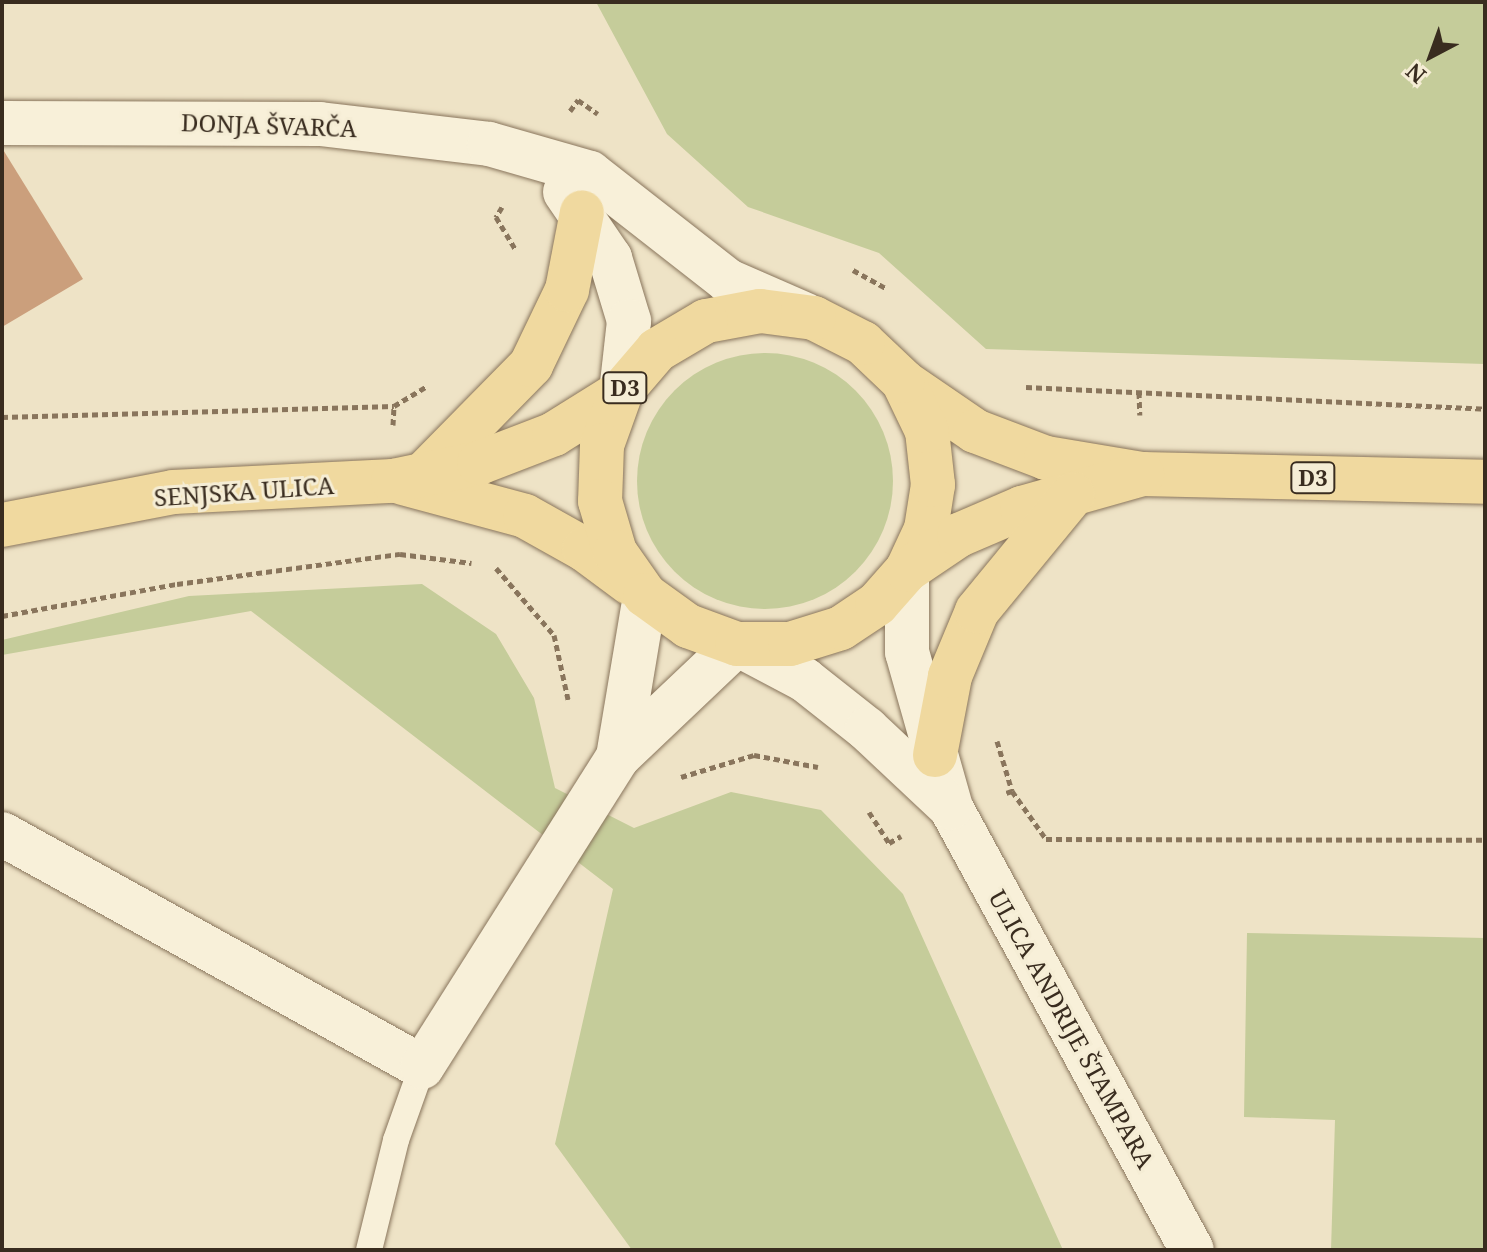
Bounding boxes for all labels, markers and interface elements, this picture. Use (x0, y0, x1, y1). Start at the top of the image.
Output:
north arrow (1391, 16, 1471, 96)
text: N (1399, 57, 1432, 91)
street label: DONJA ŠVARČA (181, 108, 357, 142)
road number: D3 (601, 370, 649, 406)
road number: D3 (1289, 460, 1337, 496)
street label: SENJSKA ULICA (153, 470, 335, 512)
street label: ULICA ANDRIJE ŠTAMPARA (983, 885, 1161, 1173)

